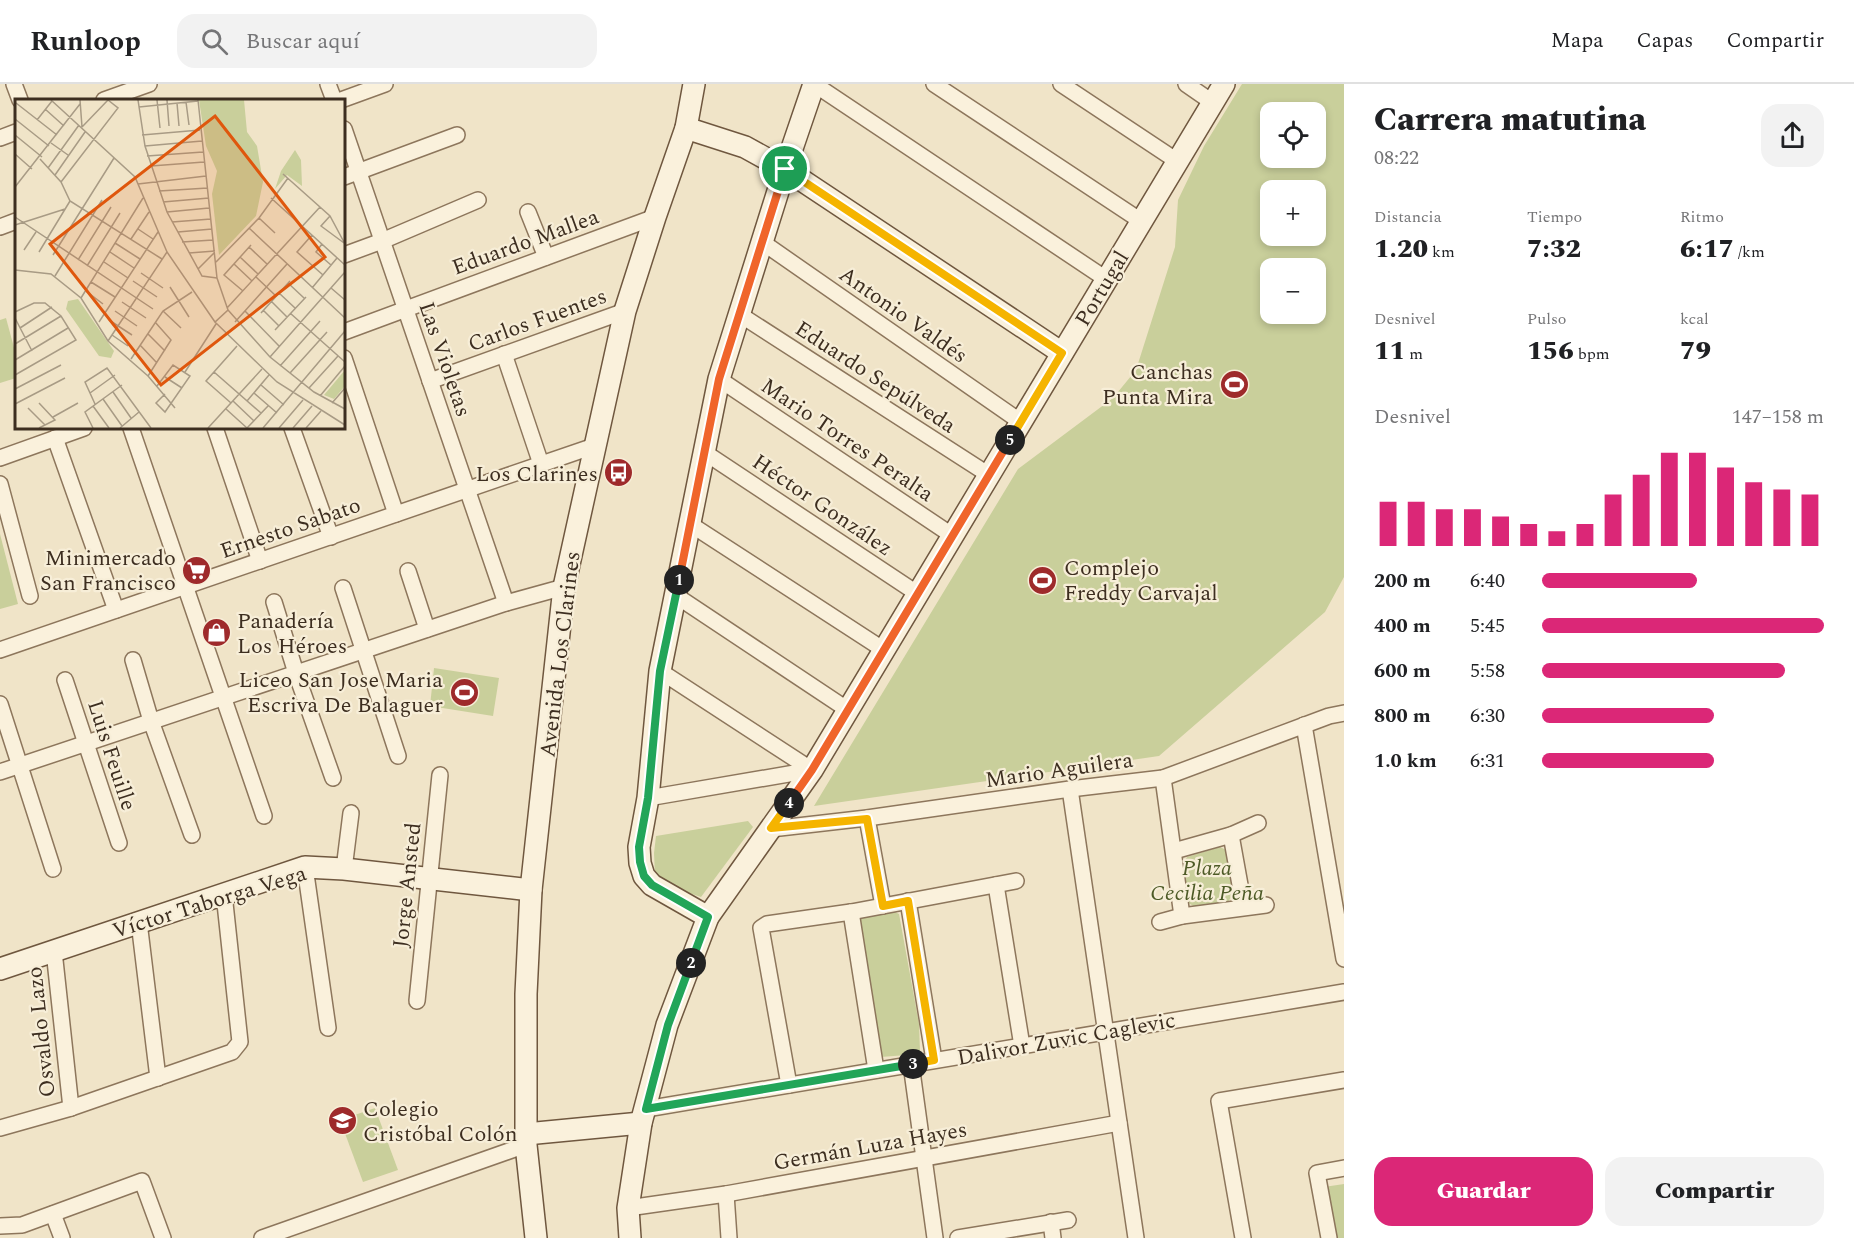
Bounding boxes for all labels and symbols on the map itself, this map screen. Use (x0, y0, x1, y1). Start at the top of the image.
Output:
inset map (15, 99, 345, 429)
pin (759, 143, 810, 194)
street label: Eduardo Mallea (447, 200, 604, 284)
street label: Portugal (1067, 245, 1138, 333)
street label: Antonio Valdés (832, 258, 974, 372)
street label: Carlos Fuentes (463, 280, 612, 361)
street label: Las Violetas (409, 297, 480, 422)
street label: Eduardo Sepúlveda (788, 313, 963, 442)
place label: Canchas Punta Mira (1102, 356, 1213, 414)
sports icon: Canchas Punta Mira (1218, 368, 1250, 400)
street label: Mario Torres Peralta (754, 370, 941, 511)
pin: 5 (995, 425, 1025, 455)
street label: Héctor González (745, 446, 899, 565)
bus stop icon: Los Clarines (603, 457, 635, 489)
place label: Los Clarines (475, 458, 598, 491)
street label: Ernesto Sabato (216, 489, 365, 568)
place label: Minimercado San Francisco (40, 542, 176, 600)
street label: Avenida Los Clarines (531, 549, 590, 759)
place label: Complejo Freddy Carvajal (1064, 552, 1218, 610)
supermarket icon: Minimercado San Francisco (181, 554, 213, 586)
sports icon: Complejo Freddy Carvajal (1027, 564, 1059, 596)
pin: 1 (664, 565, 694, 595)
place label: Panadería Los Héroes (237, 605, 347, 663)
shop icon: Panadería Los Héroes (200, 617, 232, 649)
place label: Liceo San Jose Maria Escriva De Balaguer (239, 664, 443, 722)
sports icon: Liceo San Jose Maria Escriva De Balaguer (448, 676, 480, 708)
street label: Luis Feuille (78, 696, 145, 815)
street label: Mario Aguilera (983, 744, 1136, 797)
pin: 4 (774, 788, 804, 818)
street label: Jorge Ansted (384, 821, 430, 950)
park label: Plaza Cecilia Peña (1150, 852, 1264, 910)
street label: Víctor Taborga Vega (108, 857, 311, 948)
pin: 2 (676, 948, 706, 978)
street label: Osvaldo Lazo (18, 965, 65, 1099)
street label: Dalivor Zuvic Caglevic (954, 1004, 1178, 1075)
pin: 3 (898, 1049, 928, 1079)
place label: Colegio Cristóbal Colón (363, 1093, 518, 1151)
school or university icon: Colegio Cristóbal Colón (326, 1105, 358, 1137)
street label: Germán Luza Hayes (771, 1113, 970, 1180)

